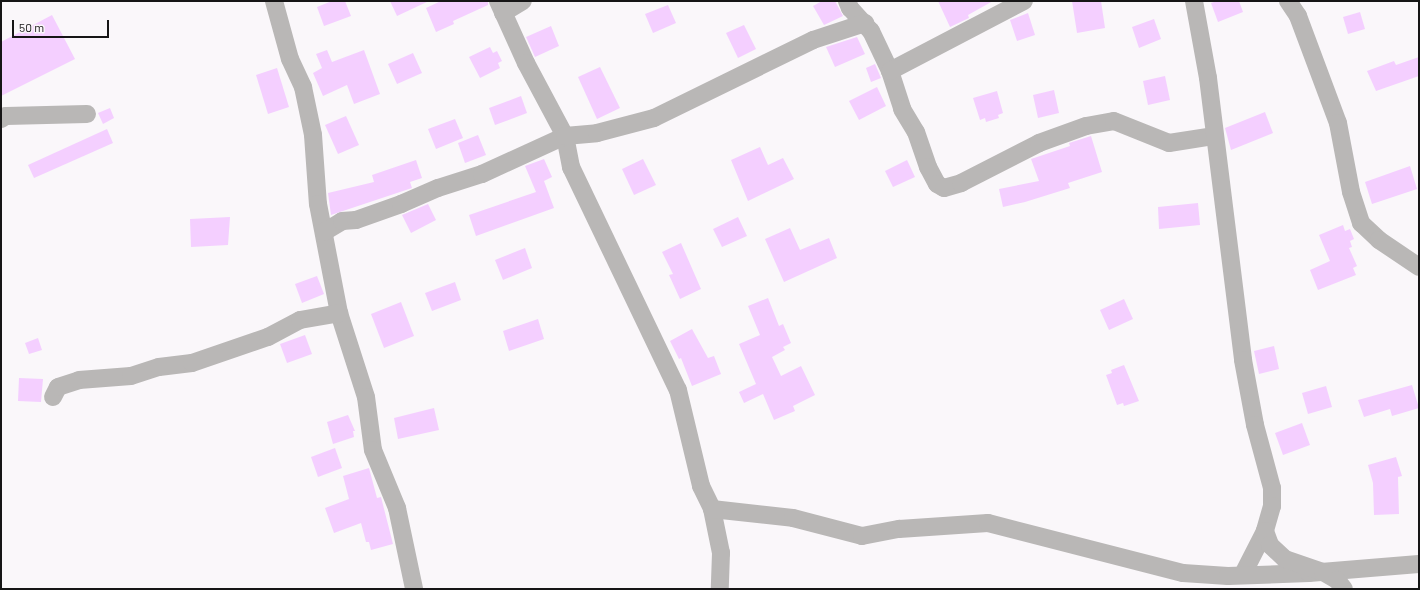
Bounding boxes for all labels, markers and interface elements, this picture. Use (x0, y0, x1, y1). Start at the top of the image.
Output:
scale bar (14, 12, 111, 38)
text: 50 m (19, 20, 44, 34)

